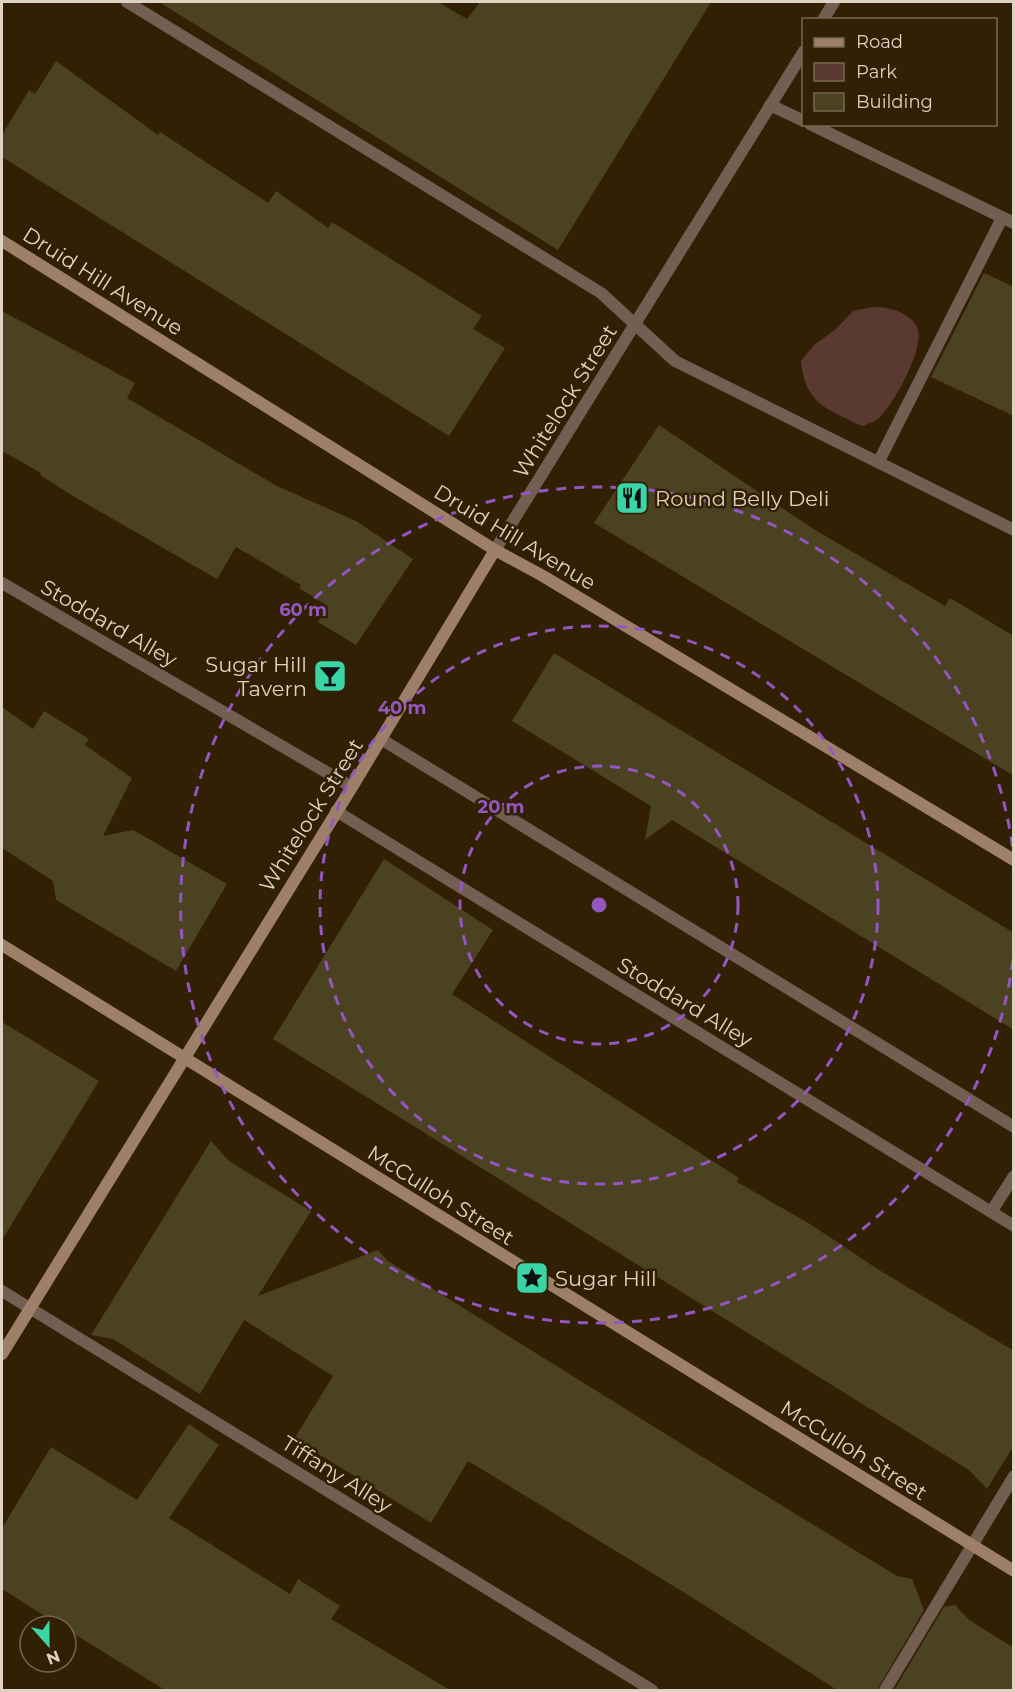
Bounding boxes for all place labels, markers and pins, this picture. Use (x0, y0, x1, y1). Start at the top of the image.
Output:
restaurant icon: Round Belly Deli (614, 480, 650, 516)
place label: Round Belly Deli (655, 486, 829, 511)
place label: Sugar Hill Tavern (205, 652, 307, 701)
bar icon: Sugar Hill Tavern (312, 658, 348, 694)
centre of rings (589, 895, 609, 915)
place icon: Sugar Hill (514, 1260, 550, 1296)
place label: Sugar Hill (555, 1266, 657, 1291)

